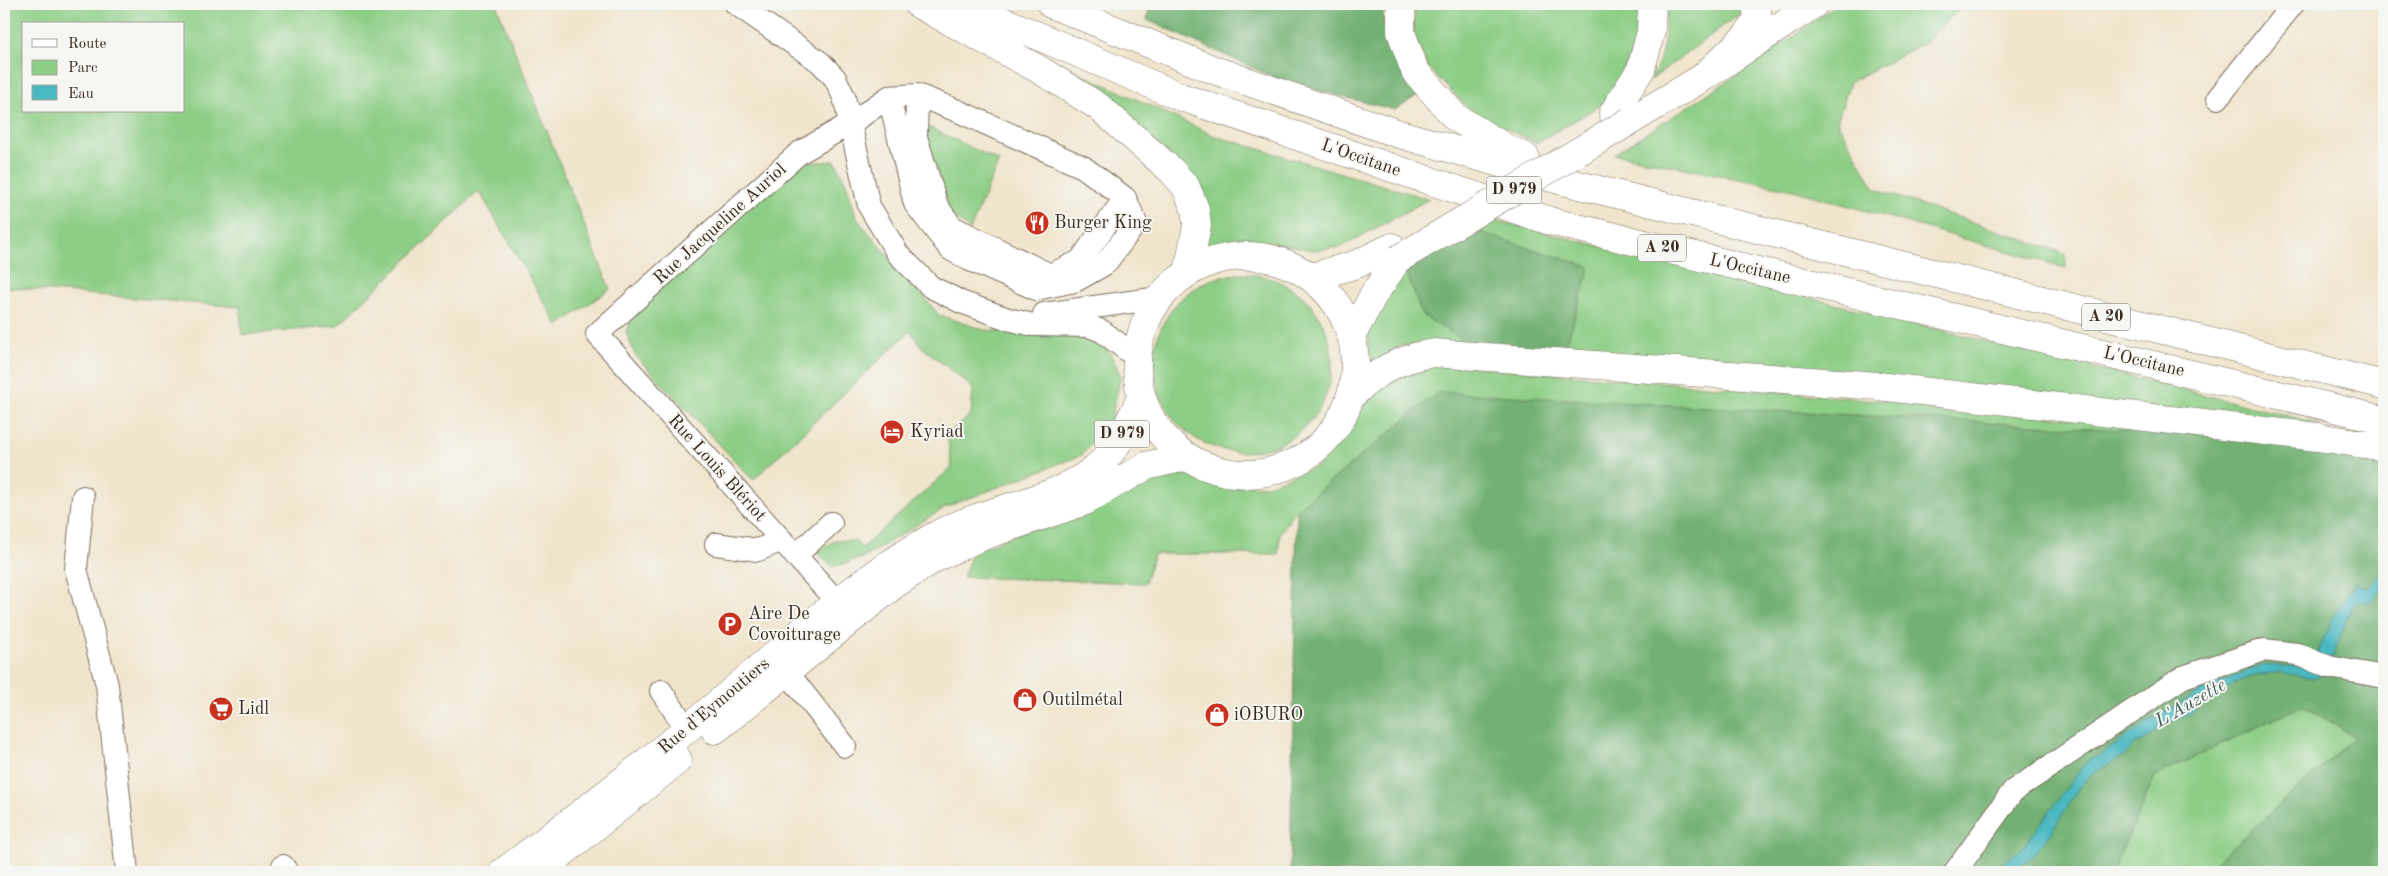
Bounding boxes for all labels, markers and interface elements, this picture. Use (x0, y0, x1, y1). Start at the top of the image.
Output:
legend (22, 22, 185, 112)
text: Route (68, 37, 106, 52)
text: Parc (68, 61, 98, 76)
text: Eau (68, 87, 94, 102)
street label: L'Occitane (1319, 136, 1403, 180)
street label: Rue Jacqueline Auriol (650, 160, 790, 288)
road number: D 979 (1486, 176, 1542, 204)
restaurant icon: Burger King (1024, 210, 1050, 236)
place label: Burger King (1054, 214, 1152, 232)
road number: A 20 (1638, 234, 1686, 262)
street label: L'Occitane (1708, 251, 1792, 287)
road number: A 20 (2082, 304, 2130, 330)
street label: L'Occitane (2102, 344, 2186, 380)
street label: Rue Louis Blériot (664, 411, 770, 525)
hotel icon: Kyriad (879, 419, 905, 445)
road number: D 979 (1094, 420, 1150, 448)
place label: Kyriad (910, 423, 964, 441)
place label: Aire De Covoiturage (748, 605, 841, 644)
parking icon: Aire De Covoiturage (717, 611, 743, 637)
street label: Rue d'Eymoutiers (655, 654, 773, 758)
water label: L'Auzette (2151, 676, 2230, 732)
shop icon: Outilmétal (1012, 687, 1038, 713)
place label: Outilmétal (1042, 691, 1123, 709)
supermarket icon: Lidl (208, 696, 234, 722)
place label: Lidl (238, 700, 269, 718)
shop icon: iOBURO (1204, 702, 1230, 728)
place label: iOBURO (1234, 706, 1303, 724)

